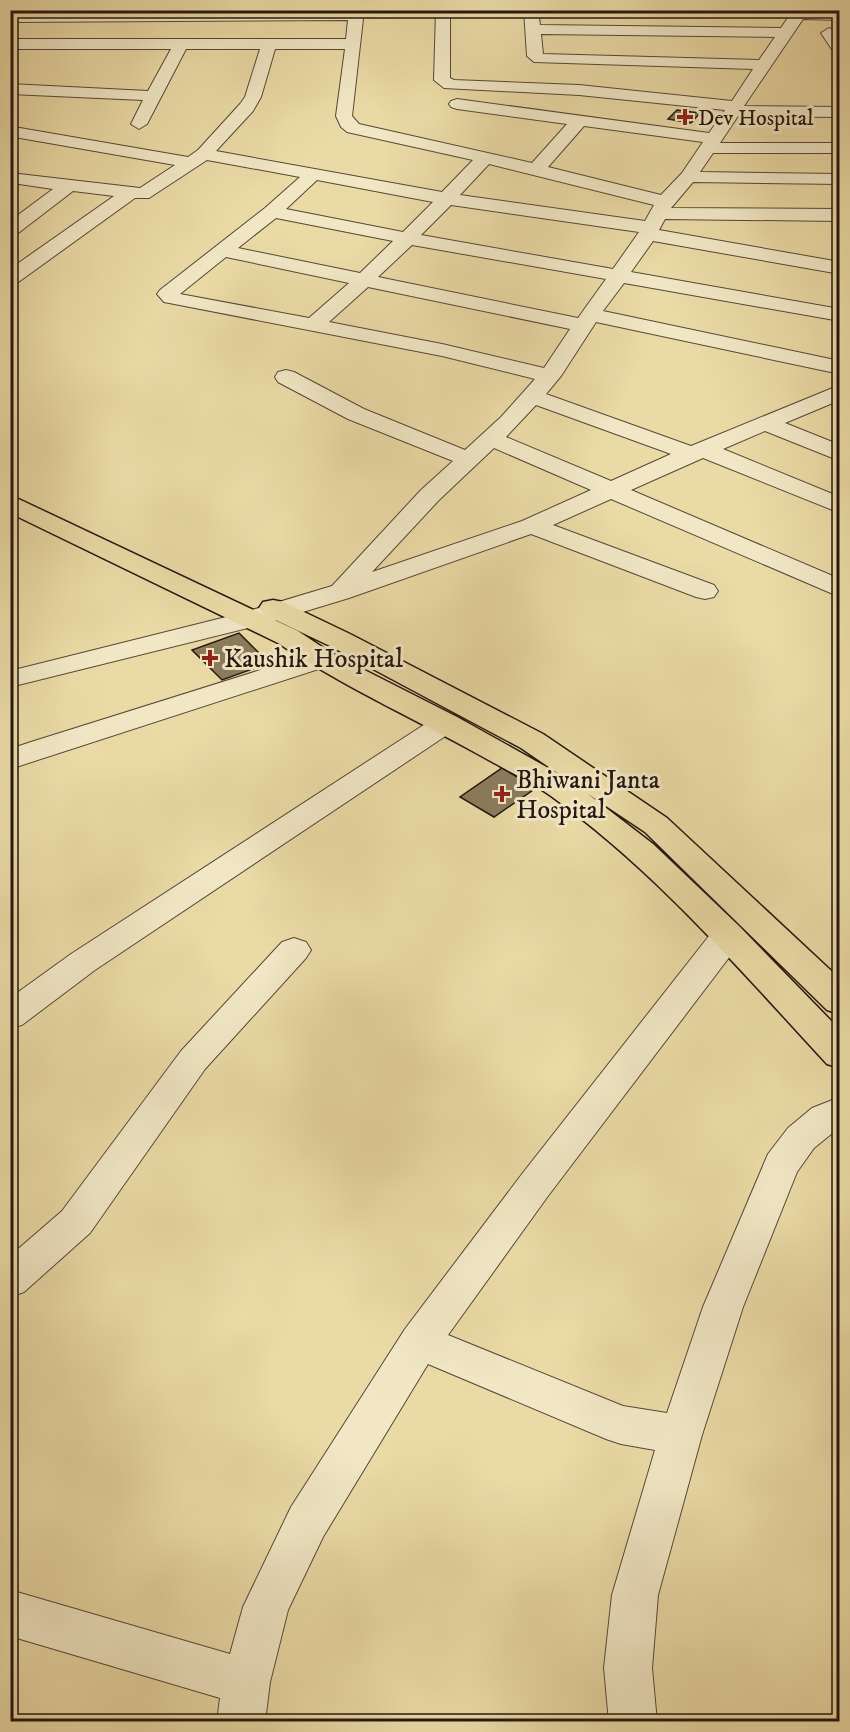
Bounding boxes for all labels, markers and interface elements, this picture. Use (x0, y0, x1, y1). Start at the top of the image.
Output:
place label: Dev Hospital (698, 105, 814, 132)
marker: Dev Hospital (676, 108, 694, 126)
place label: Kaushik Hospital (224, 643, 403, 676)
marker: Kaushik Hospital (201, 649, 219, 667)
place label: Bhiwani Janta Hospital (516, 764, 660, 827)
marker: Bhiwani Janta Hospital (493, 785, 511, 803)

